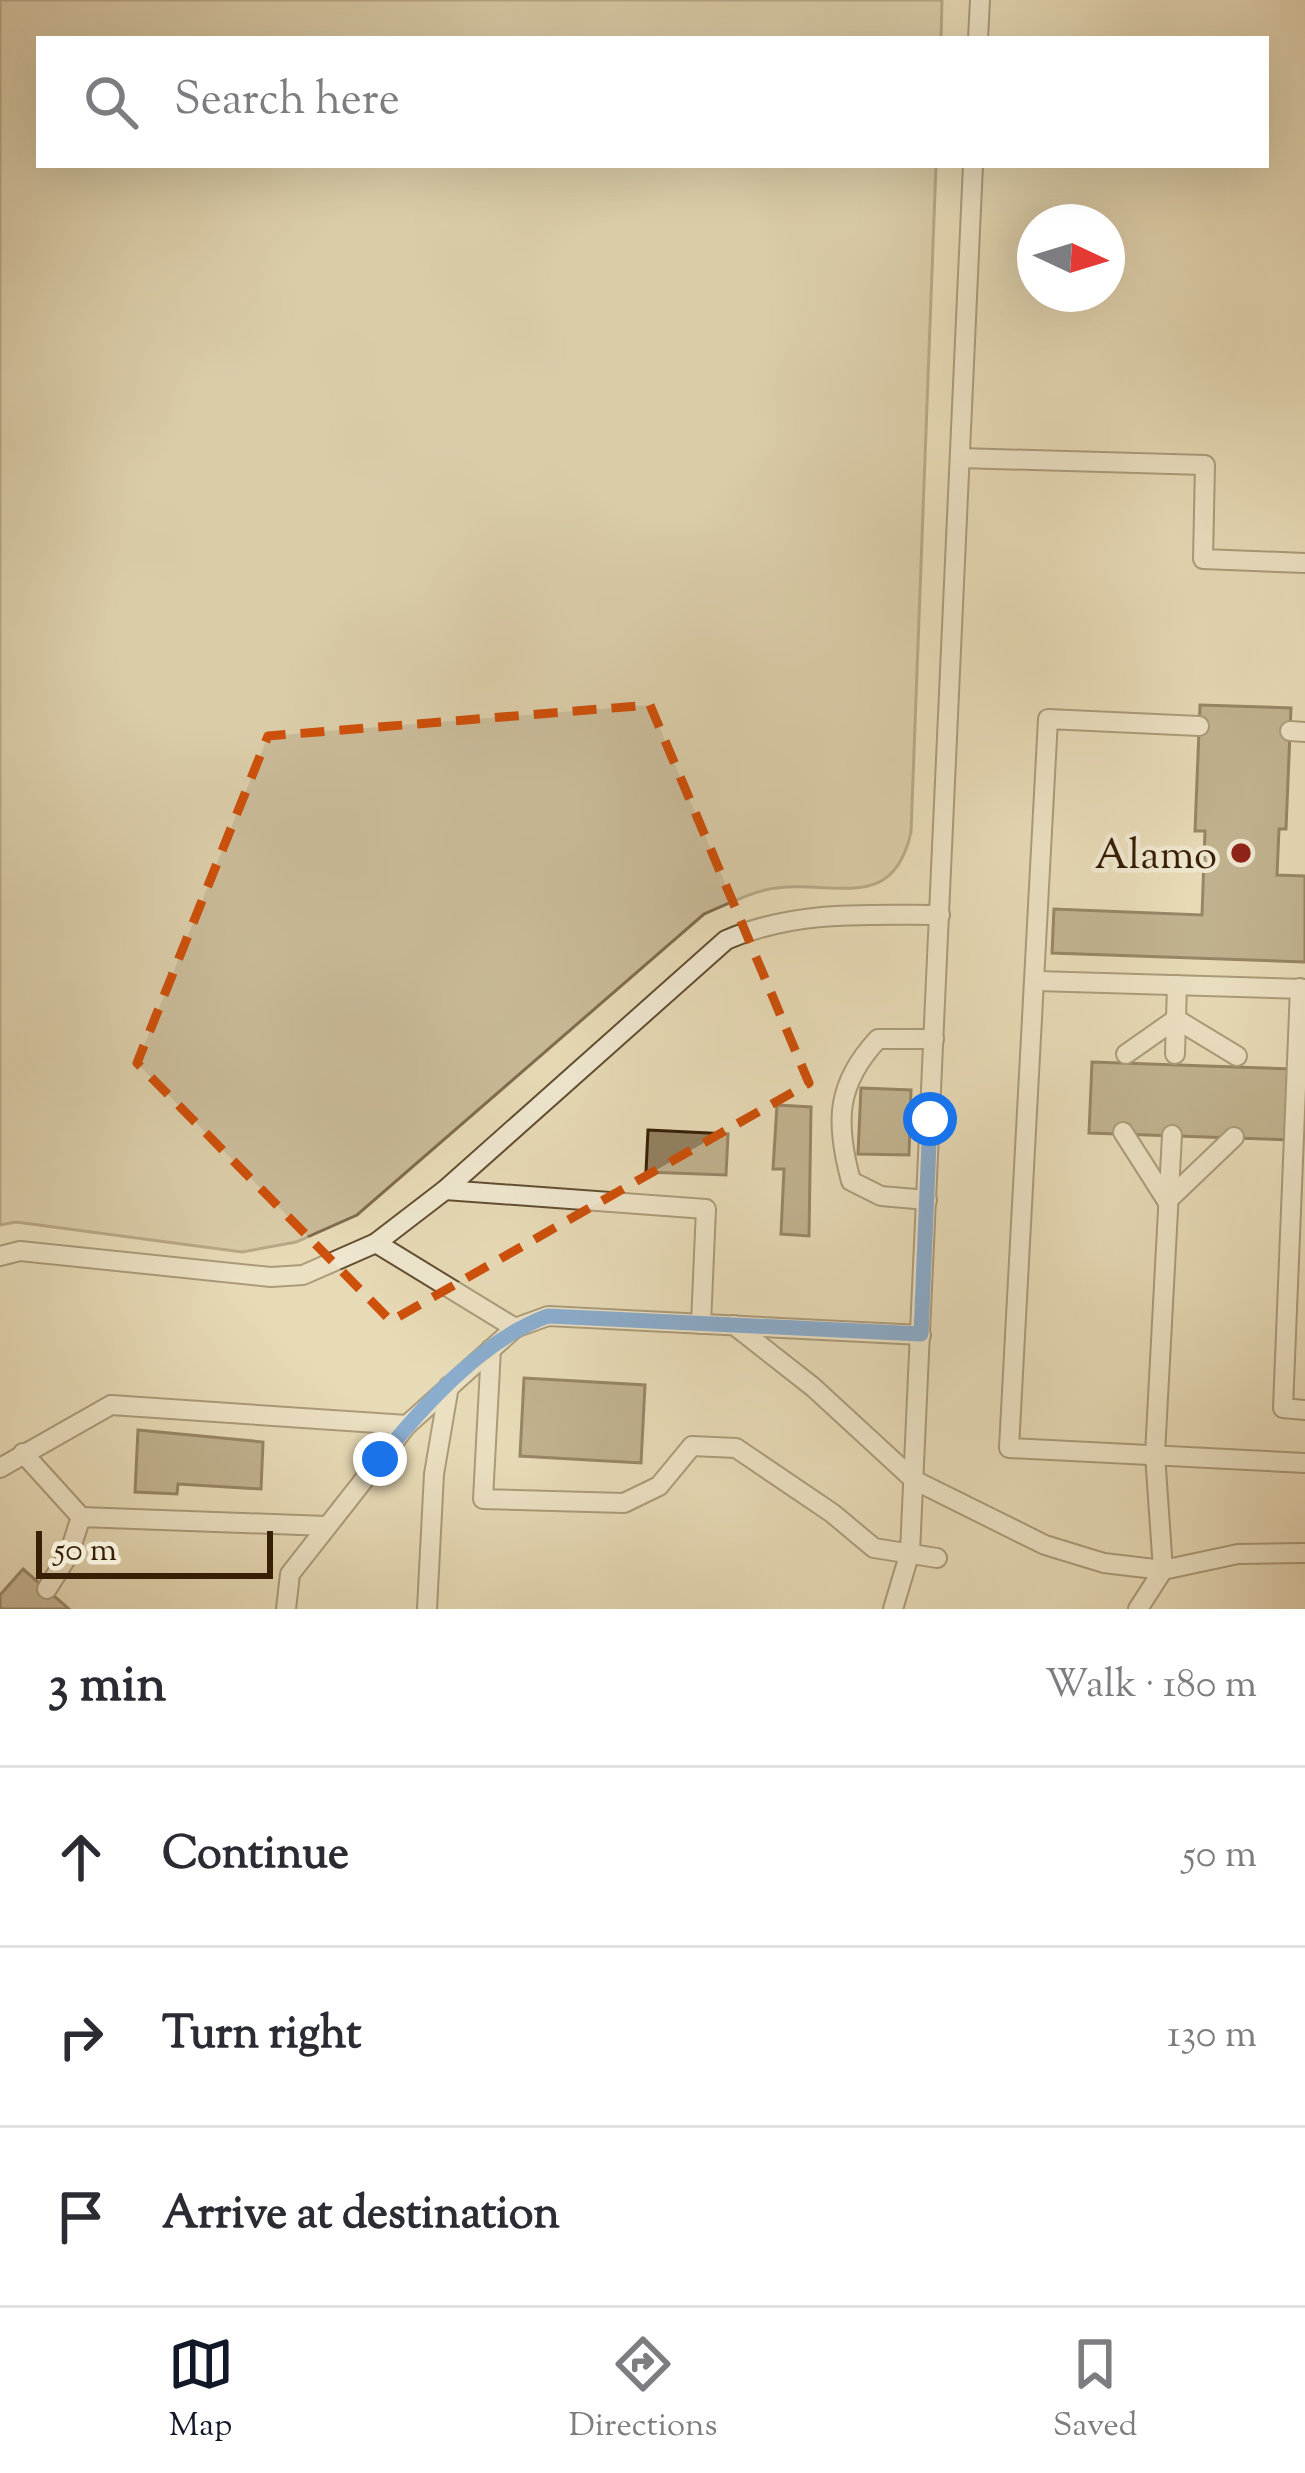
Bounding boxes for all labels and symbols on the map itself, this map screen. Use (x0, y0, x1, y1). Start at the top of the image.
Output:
north arrow (1017, 204, 1125, 312)
place label: Alamo (1095, 828, 1217, 888)
marker: Alamo (1228, 840, 1254, 866)
route start (903, 1092, 957, 1146)
route end (353, 1432, 407, 1486)
scale bar (36, 1525, 273, 1578)

